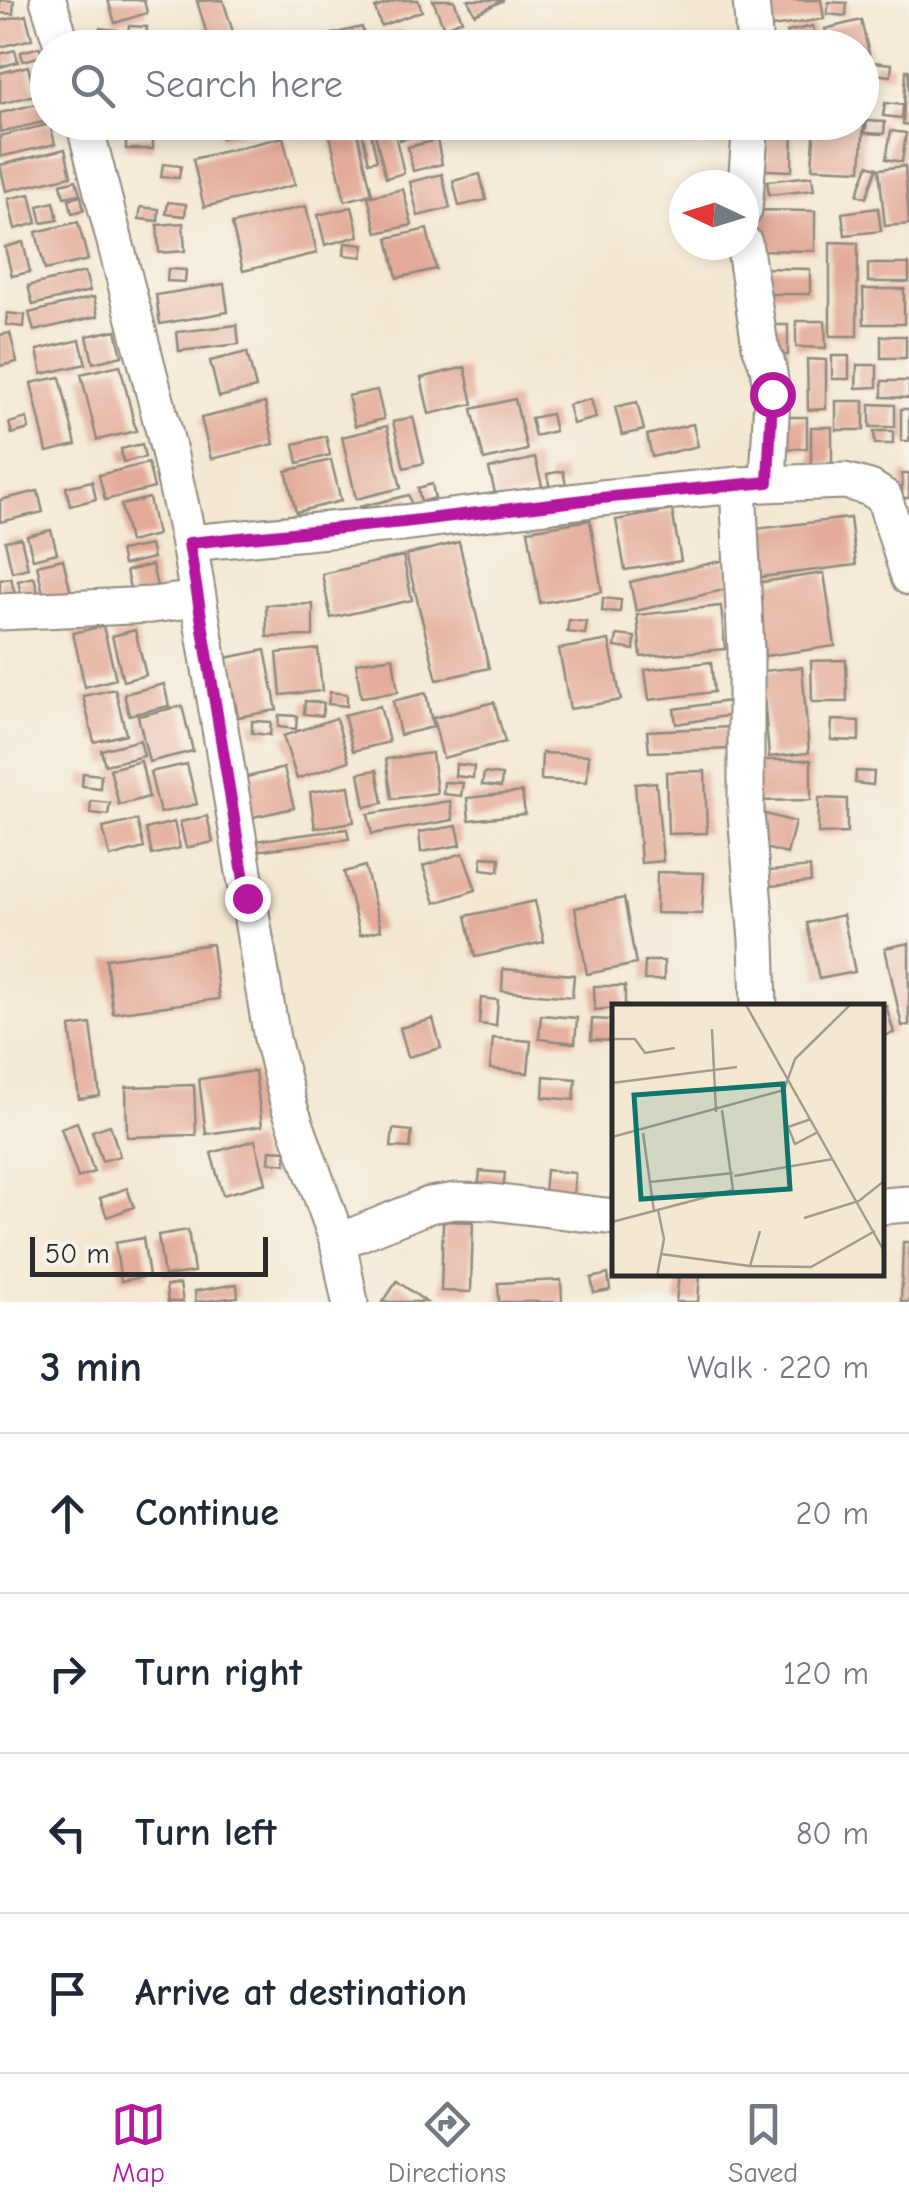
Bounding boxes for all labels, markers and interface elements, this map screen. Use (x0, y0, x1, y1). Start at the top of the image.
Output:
search box (30, 30, 879, 140)
icon: search (65, 58, 120, 113)
text: Search here (145, 63, 343, 107)
north arrow (669, 170, 759, 260)
route start (750, 372, 796, 418)
route end (225, 876, 271, 922)
inset map (612, 1004, 884, 1277)
scale bar (30, 1232, 268, 1276)
text: 50 m (45, 1238, 110, 1270)
text: 3 min (40, 1343, 142, 1392)
text: Walk · 220 m (687, 1349, 869, 1386)
icon: ahead (40, 1486, 95, 1541)
text: Continue (135, 1491, 279, 1535)
text: 20 m (796, 1495, 869, 1532)
icon: right (40, 1646, 95, 1701)
text: Turn right (135, 1651, 302, 1695)
text: 120 m (783, 1655, 869, 1692)
icon: left (40, 1806, 95, 1861)
text: Turn left (135, 1811, 276, 1855)
text: 80 m (796, 1815, 869, 1852)
icon: arrive (40, 1966, 95, 2021)
text: Arrive at destination (135, 1971, 467, 2015)
tab: Map (111, 2097, 166, 2189)
tab: Directions (388, 2097, 506, 2189)
tab: Saved (728, 2097, 798, 2189)

